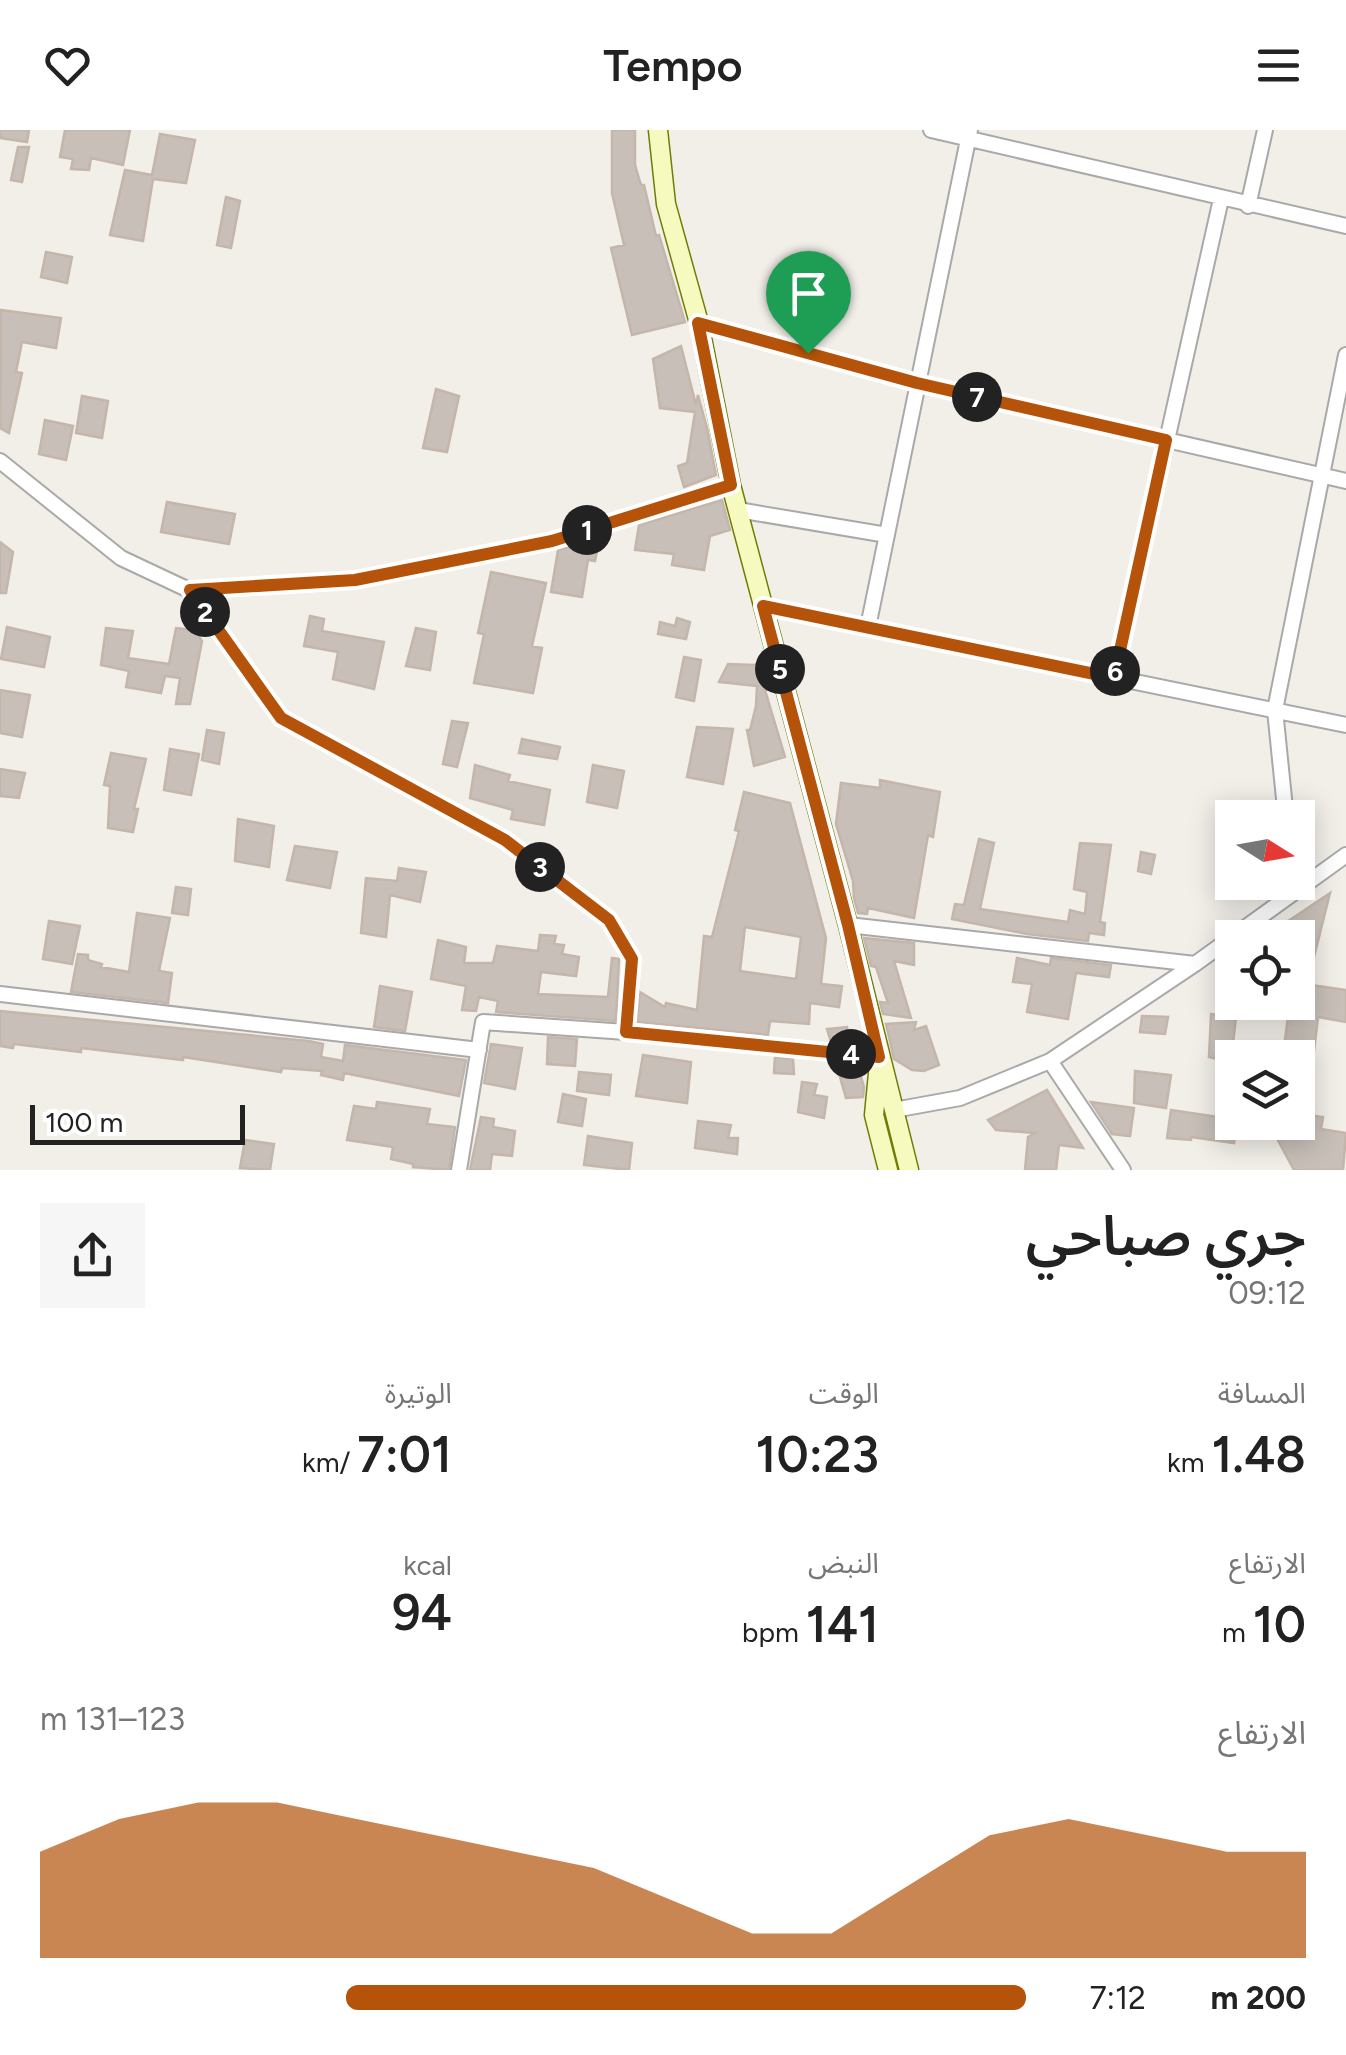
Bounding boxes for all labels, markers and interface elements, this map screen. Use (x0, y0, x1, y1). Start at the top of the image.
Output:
icon: heart (40, 38, 95, 93)
text: Tempo (603, 38, 743, 92)
icon: menu (1251, 38, 1306, 93)
pin (766, 251, 851, 354)
icon: arrive (781, 266, 836, 321)
pin: 7 (952, 372, 1002, 422)
text: 7 (969, 380, 985, 414)
pin: 1 (562, 505, 612, 555)
text: 1 (581, 513, 593, 547)
pin: 2 (180, 587, 230, 637)
text: 2 (197, 595, 213, 629)
pin: 5 (755, 644, 805, 694)
pin: 6 (1090, 646, 1140, 696)
text: 5 (772, 652, 788, 686)
text: 6 (1107, 654, 1123, 688)
north arrow (1215, 800, 1315, 900)
map controls (1215, 800, 1315, 1140)
pin: 3 (515, 842, 565, 892)
text: 3 (532, 850, 548, 884)
button: locate (1215, 920, 1315, 1020)
pin: 4 (826, 1029, 876, 1079)
text: 4 (842, 1037, 860, 1071)
button: layers (1215, 1040, 1315, 1140)
scale bar (30, 1100, 245, 1144)
text: 100 m (45, 1105, 123, 1139)
button: share (40, 1203, 145, 1308)
text: جري صباحي (1026, 1203, 1306, 1269)
text: 09:12 (1228, 1274, 1306, 1312)
text: الوتيرة (385, 1376, 452, 1410)
text: الوقت (809, 1376, 879, 1410)
text: المسافة (1218, 1376, 1306, 1410)
text: 7:01 (357, 1424, 452, 1485)
text: 10:23 (756, 1424, 879, 1485)
text: 1.48 (1211, 1424, 1306, 1485)
text: /km (302, 1445, 357, 1479)
text: km (1167, 1445, 1211, 1479)
text: النبض (808, 1546, 879, 1580)
text: الارتفاع (1229, 1546, 1306, 1580)
text: kcal (403, 1548, 452, 1582)
text: 94 (392, 1582, 452, 1643)
text: 141 (806, 1594, 879, 1655)
text: 10 (1253, 1594, 1306, 1655)
text: bpm (742, 1615, 806, 1649)
text: m (1222, 1615, 1253, 1649)
text: 123–131 m (40, 1700, 185, 1738)
text: الارتفاع (1218, 1714, 1306, 1752)
text: 7:12 (1090, 1979, 1146, 2017)
text: 200 m (1210, 1979, 1306, 2017)

